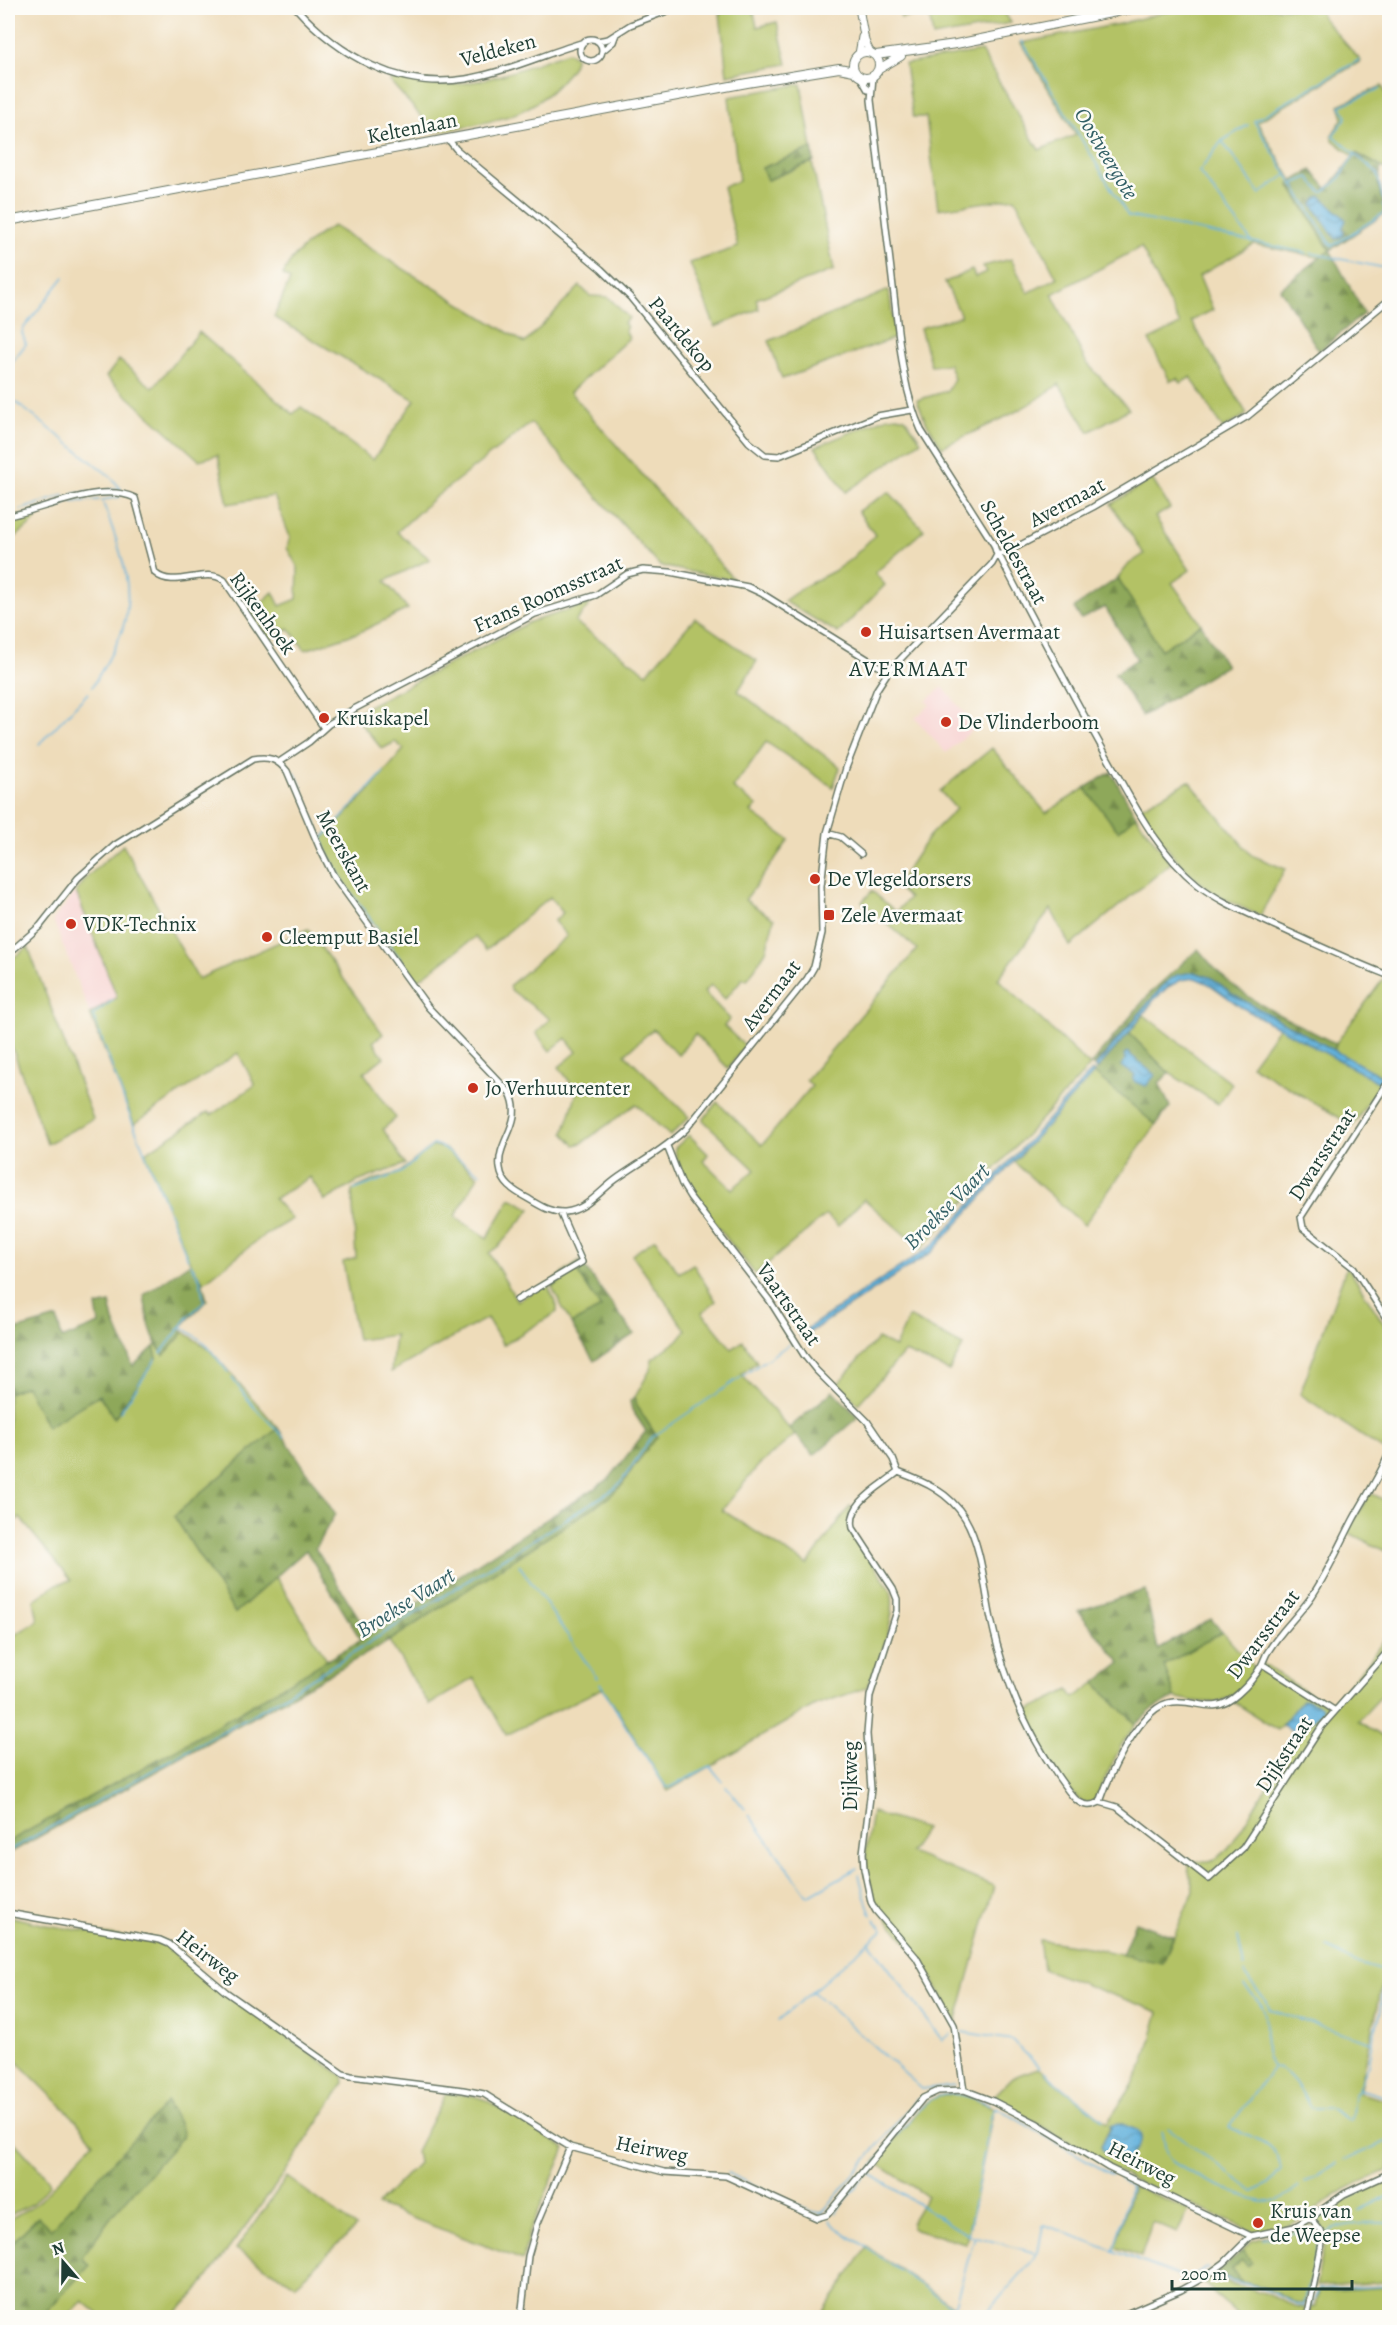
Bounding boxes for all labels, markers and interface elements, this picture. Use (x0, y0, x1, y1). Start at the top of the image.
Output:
street label: Veldeken (456, 26, 539, 74)
water label: Oostveergote (1067, 102, 1145, 205)
street label: Keltenlaan (365, 106, 459, 150)
street label: Paardekop (642, 290, 722, 378)
street label: Avermaat (1023, 470, 1110, 534)
street label: Scheldestraat (974, 495, 1054, 609)
street label: Frans Roomsstraat (469, 548, 627, 639)
street label: Rijkenhoek (223, 566, 303, 661)
place label: Huisartsen Avermaat (878, 618, 1060, 646)
marker: Huisartsen Avermaat (859, 625, 873, 639)
district label: AVERMAAT (848, 654, 969, 684)
place label: Kruiskapel (336, 704, 428, 732)
place label: De Vlinderboom (958, 708, 1099, 736)
marker: Kruiskapel (317, 711, 331, 725)
marker: De Vlinderboom (939, 715, 953, 729)
street label: Meerskant (310, 804, 378, 898)
place label: De Vlegeldorsers (827, 865, 971, 893)
marker: De Vlegeldorsers (808, 872, 822, 886)
place label: Zele Avermaat (841, 901, 963, 929)
marker: Zele Avermaat (822, 908, 836, 922)
place label: VDK-Technix (82, 910, 196, 938)
marker: VDK-Technix (64, 917, 78, 931)
place label: Cleemput Basiel (279, 923, 418, 951)
marker: Cleemput Basiel (260, 930, 274, 944)
street label: Avermaat (734, 954, 807, 1037)
place label: Jo Verhuurcenter (485, 1074, 630, 1102)
marker: Jo Verhuurcenter (466, 1081, 480, 1095)
street label: Dwarsstraat (1282, 1102, 1362, 1206)
water label: Broekse Vaart (897, 1156, 997, 1256)
street label: Vaartstraat (750, 1256, 828, 1351)
water label: Broekse Vaart (351, 1560, 461, 1645)
street label: Dwarsstraat (1220, 1583, 1306, 1685)
street label: Dijkstraat (1249, 1710, 1319, 1798)
street label: Dijkweg (836, 1740, 864, 1811)
street label: Heirweg (171, 1922, 246, 1990)
street label: Heirweg (613, 2128, 691, 2170)
street label: Heirweg (1103, 2134, 1181, 2192)
place label: Kruis van de Weepse (1270, 2197, 1361, 2249)
marker: Kruis van de Weepse (1251, 2216, 1265, 2230)
north arrow (33, 2232, 93, 2292)
text: N (49, 2236, 68, 2261)
scale bar (1172, 2253, 1352, 2291)
text: 200 m (1181, 2262, 1227, 2286)

